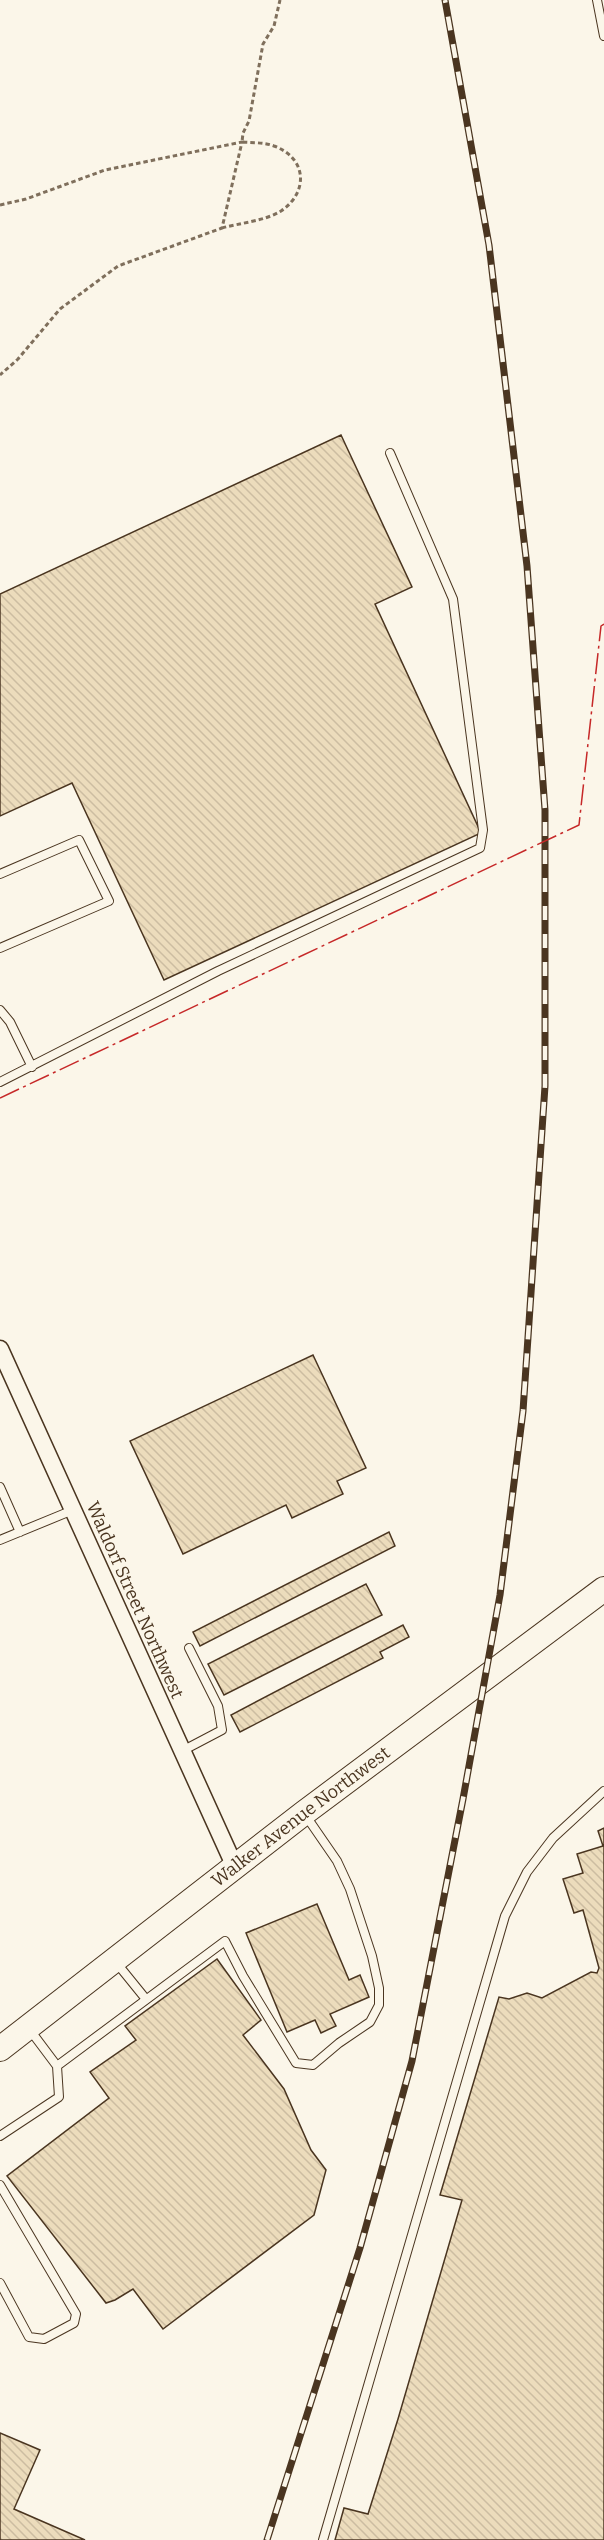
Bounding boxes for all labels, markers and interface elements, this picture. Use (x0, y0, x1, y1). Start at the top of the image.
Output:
street label: Waldorf Street Northwest (82, 1498, 189, 1702)
street label: Walker Avenue Northwest (207, 1741, 395, 1892)

